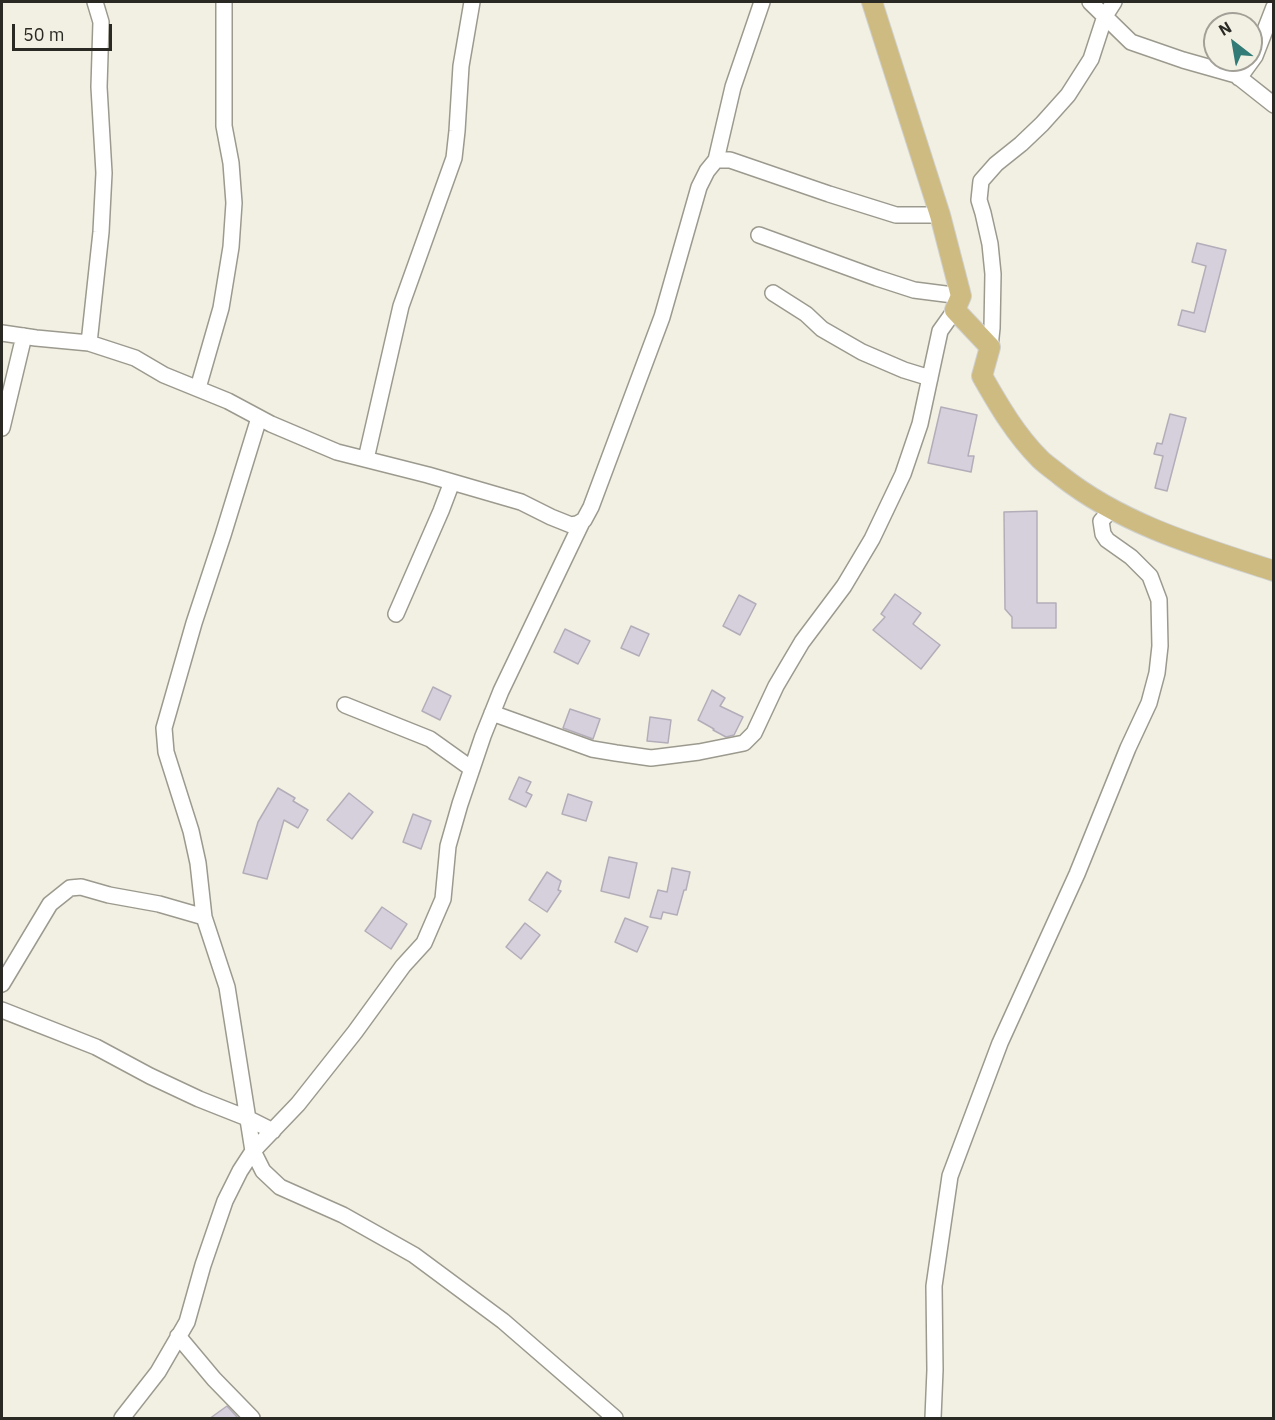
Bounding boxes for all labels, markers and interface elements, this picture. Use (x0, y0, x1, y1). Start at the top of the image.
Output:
scale bar (15, 12, 116, 50)
north arrow (1203, 12, 1263, 72)
text: N (1215, 17, 1235, 40)
text: 50 m (23, 23, 65, 46)

